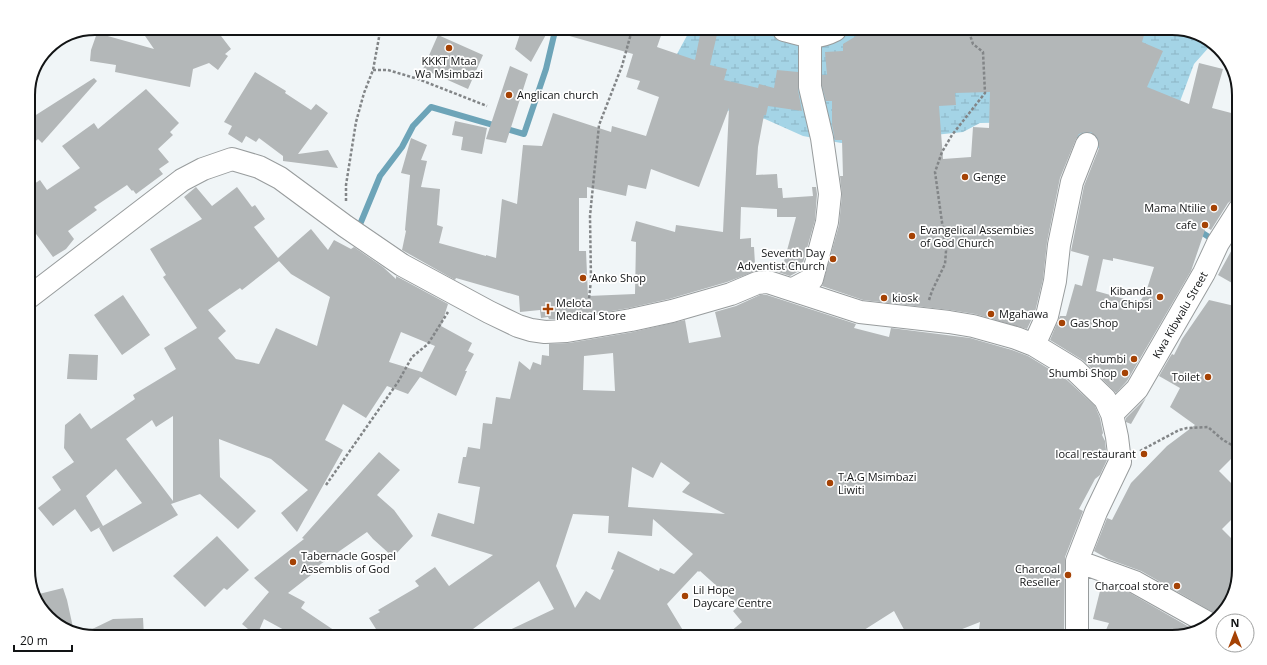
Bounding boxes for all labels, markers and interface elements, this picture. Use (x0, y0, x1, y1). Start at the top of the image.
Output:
marker: KKKT Mtaa Wa Msimbazi (444, 43, 454, 53)
place label: KKKT Mtaa Wa Msimbazi (415, 53, 483, 81)
place label: Anglican church (517, 87, 599, 102)
marker: Anglican church (504, 90, 514, 100)
place label: Genge (973, 169, 1006, 184)
marker: Genge (960, 172, 970, 182)
place label: Mama Ntilie (1144, 200, 1206, 215)
marker: Mama Ntilie (1209, 203, 1219, 213)
place label: cafe (1176, 217, 1197, 232)
marker: cafe (1200, 220, 1210, 230)
place label: Evangelical Assembies of God Church (920, 222, 1034, 250)
marker: Evangelical Assembies of God Church (907, 231, 917, 241)
place label: Seventh Day Adventist Church (737, 245, 825, 273)
marker: Seventh Day Adventist Church (828, 254, 838, 264)
street label: Kwa Kibwalu Street (1149, 268, 1211, 361)
place label: Anko Shop (591, 270, 646, 285)
marker: Anko Shop (578, 273, 588, 283)
place label: Kibanda cha Chipsi (1100, 283, 1152, 311)
place label: kiosk (892, 290, 918, 305)
marker: Kibanda cha Chipsi (1155, 292, 1165, 302)
marker: kiosk (879, 293, 889, 303)
place label: Melota Medical Store (556, 295, 626, 323)
marker: Melota Medical Store (543, 304, 553, 314)
place label: Mgahawa (999, 306, 1048, 321)
marker: Mgahawa (986, 309, 996, 319)
place label: Gas Shop (1070, 315, 1119, 330)
marker: Gas Shop (1057, 318, 1067, 328)
place label: shumbi (1088, 351, 1126, 366)
marker: shumbi (1129, 354, 1139, 364)
place label: Shumbi Shop (1049, 365, 1117, 380)
marker: Shumbi Shop (1120, 368, 1130, 378)
place label: Toilet (1172, 369, 1200, 384)
marker: Toilet (1203, 372, 1213, 382)
place label: local restaurant (1056, 446, 1136, 461)
marker: local restaurant (1139, 449, 1149, 459)
place label: T.A.G Msimbazi Liwiti (838, 469, 917, 497)
marker: T.A.G Msimbazi Liwiti (825, 478, 835, 488)
place label: Tabernacle Gospel Assemblis of God (301, 548, 396, 576)
marker: Tabernacle Gospel Assemblis of God (288, 557, 298, 567)
place label: Charcoal Reseller (1015, 561, 1060, 589)
marker: Charcoal Reseller (1063, 570, 1073, 580)
place label: Charcoal store (1095, 578, 1169, 593)
marker: Charcoal store (1172, 581, 1182, 591)
place label: Lil Hope Daycare Centre (693, 582, 772, 610)
marker: Lil Hope Daycare Centre (680, 591, 690, 601)
north arrow (1215, 613, 1255, 653)
text: N (1231, 615, 1239, 630)
scale bar (14, 627, 72, 653)
text: 20 m (20, 632, 48, 649)

